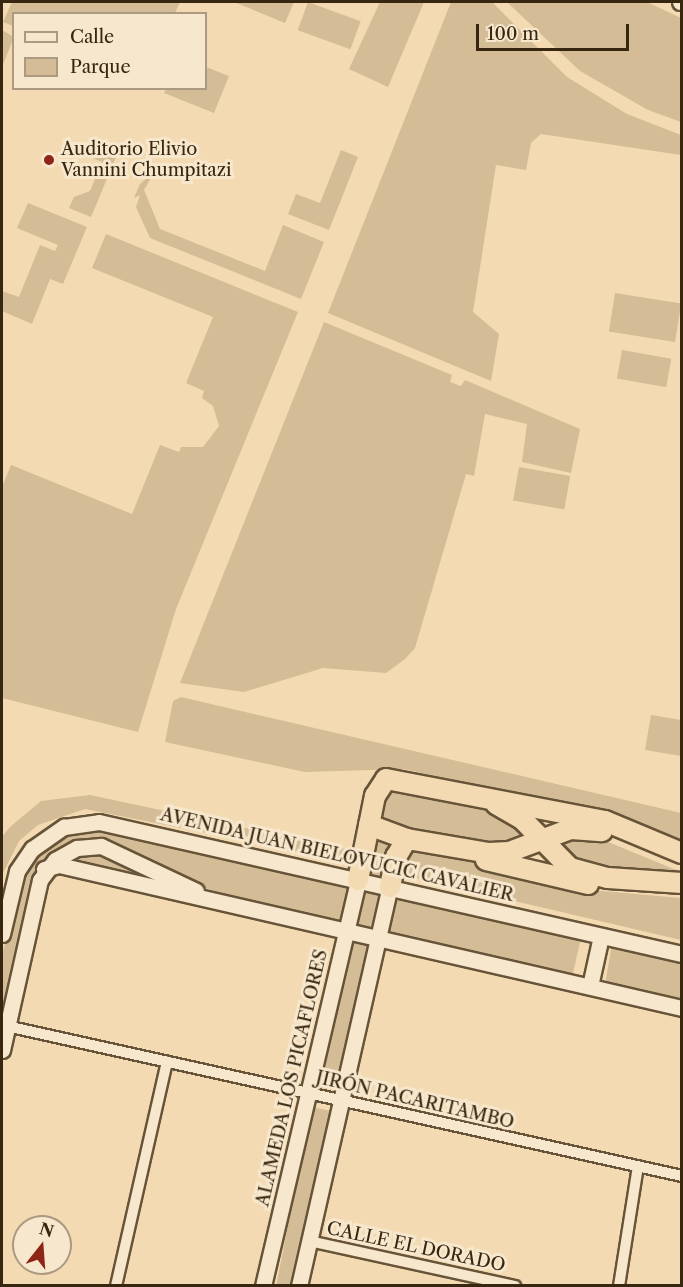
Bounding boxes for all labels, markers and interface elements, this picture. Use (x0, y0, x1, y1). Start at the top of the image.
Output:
legend (12, 12, 207, 90)
scale bar (479, 12, 632, 50)
text: 100 m (487, 23, 539, 45)
text: Calle (70, 26, 114, 48)
text: Parque (70, 56, 131, 78)
place label: Auditorio Elivio Vannini Chumpitazi (61, 139, 232, 182)
marker: Auditorio Elivio Vannini Chumpitazi (42, 153, 56, 167)
street label: AVENIDA JUAN BIELOVUCIC CAVALIER (158, 804, 516, 906)
street label: ALAMEDA LOS PICAFLORES (252, 947, 332, 1209)
street label: JIRÓN PACARITAMBO (314, 1067, 516, 1133)
north arrow (12, 1215, 72, 1275)
street label: CALLE EL DORADO (325, 1217, 507, 1277)
text: N (37, 1218, 56, 1241)

